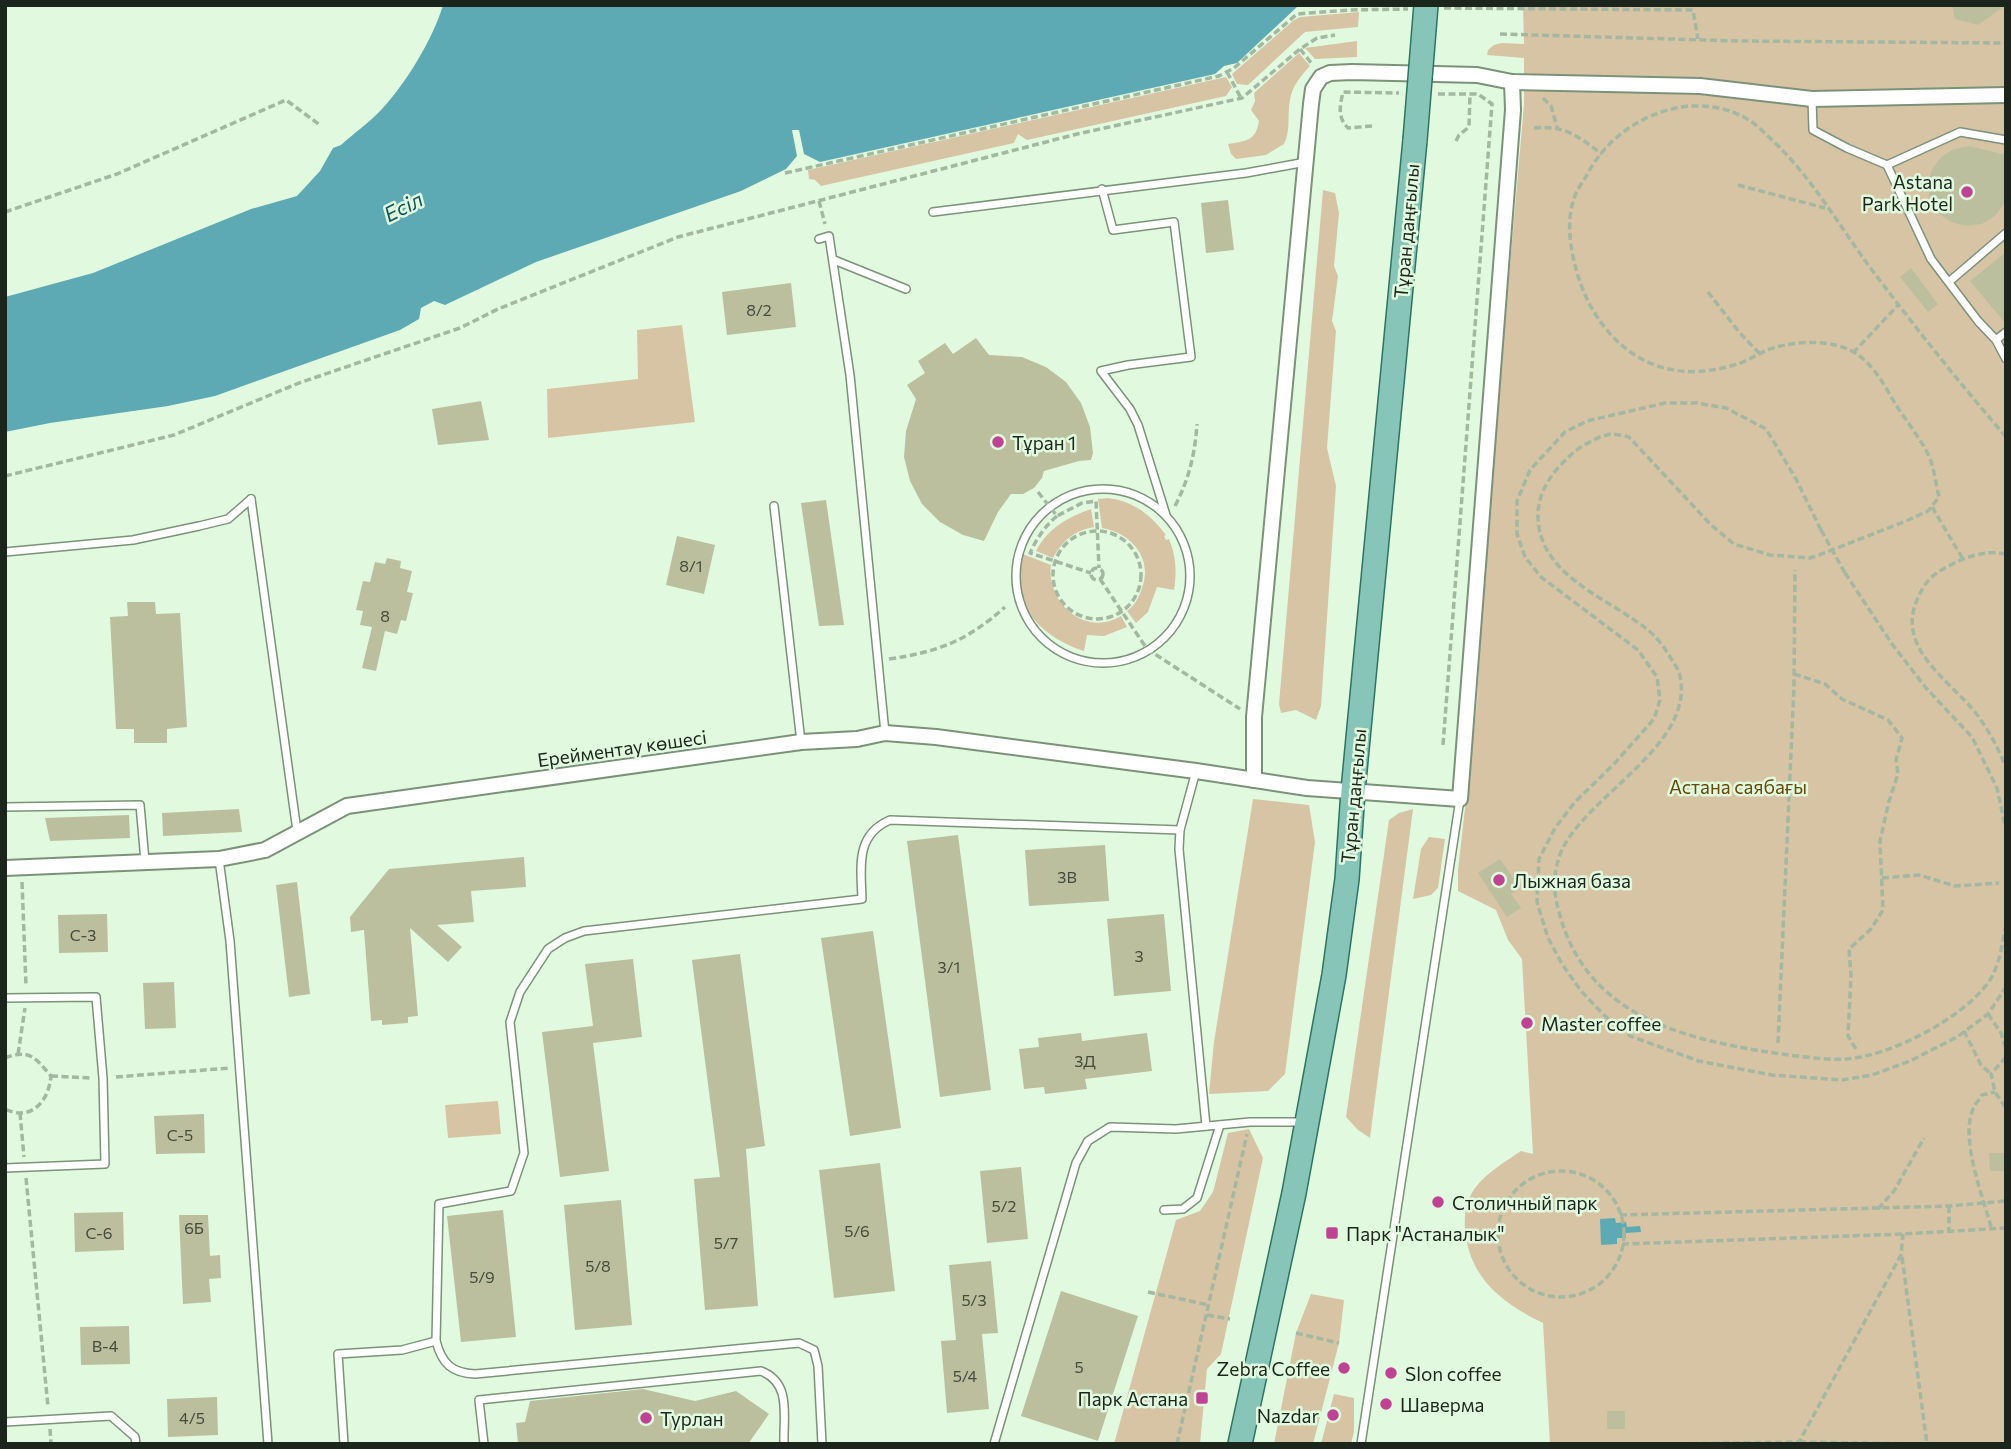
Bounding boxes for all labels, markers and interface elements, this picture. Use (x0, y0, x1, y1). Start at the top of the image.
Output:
street label: Тұран даңғылы (1389, 163, 1423, 299)
place label: Astana Park Hotel (1862, 170, 1953, 215)
marker: Astana Park Hotel (1959, 184, 1975, 200)
water label: Есіл (379, 186, 427, 226)
house number: 8/2 (746, 300, 772, 319)
place label: Тұран 1 (1012, 431, 1076, 454)
marker: Тұран 1 (990, 434, 1006, 450)
house number: 8/1 (679, 556, 703, 575)
house number: 8 (380, 606, 390, 625)
street label: Ерейментау көшесі (536, 725, 708, 771)
street label: Тұран даңғылы (1336, 728, 1370, 864)
park label: Астана саябағы (1669, 775, 1807, 798)
house number: 3В (1057, 867, 1077, 886)
place label: Лыжная база (1513, 869, 1631, 892)
marker: Лыжная база (1491, 872, 1507, 888)
house number: C-3 (70, 925, 96, 944)
house number: 3 (1134, 946, 1144, 965)
house number: 3/1 (938, 957, 960, 976)
place label: Master coffee (1541, 1012, 1661, 1035)
marker: Master coffee (1519, 1015, 1535, 1031)
house number: 3Д (1074, 1051, 1096, 1070)
house number: C-5 (167, 1125, 193, 1144)
place label: Столичный парк (1452, 1191, 1598, 1214)
marker: Столичный парк (1430, 1194, 1446, 1210)
house number: 5/2 (992, 1196, 1017, 1215)
house number: 6Б (184, 1218, 204, 1237)
house number: 5/6 (844, 1221, 870, 1240)
place label: Парк "Астаналык" (1346, 1222, 1504, 1245)
house number: C-6 (85, 1223, 113, 1242)
marker: Парк "Астаналык" (1324, 1225, 1340, 1241)
house number: 5/7 (714, 1233, 738, 1252)
house number: 5/8 (585, 1256, 611, 1275)
house number: 5/9 (469, 1267, 495, 1286)
house number: 5/3 (961, 1290, 987, 1309)
house number: В-4 (92, 1336, 119, 1355)
house number: 5 (1074, 1357, 1084, 1376)
place label: Zebra Coffee (1217, 1357, 1330, 1380)
marker: Zebra Coffee (1336, 1360, 1352, 1376)
place label: Slon coffee (1405, 1362, 1502, 1385)
marker: Slon coffee (1383, 1365, 1399, 1381)
house number: 5/4 (953, 1366, 978, 1385)
place label: Парк Астана (1078, 1387, 1188, 1410)
marker: Парк Астана (1194, 1390, 1210, 1406)
place label: Шаверма (1400, 1393, 1484, 1416)
marker: Шаверма (1378, 1396, 1394, 1412)
place label: Nazdar (1257, 1404, 1319, 1427)
place label: Турлан (660, 1407, 724, 1430)
marker: Nazdar (1325, 1407, 1341, 1423)
house number: 4/5 (179, 1408, 205, 1427)
marker: Турлан (638, 1410, 654, 1426)

